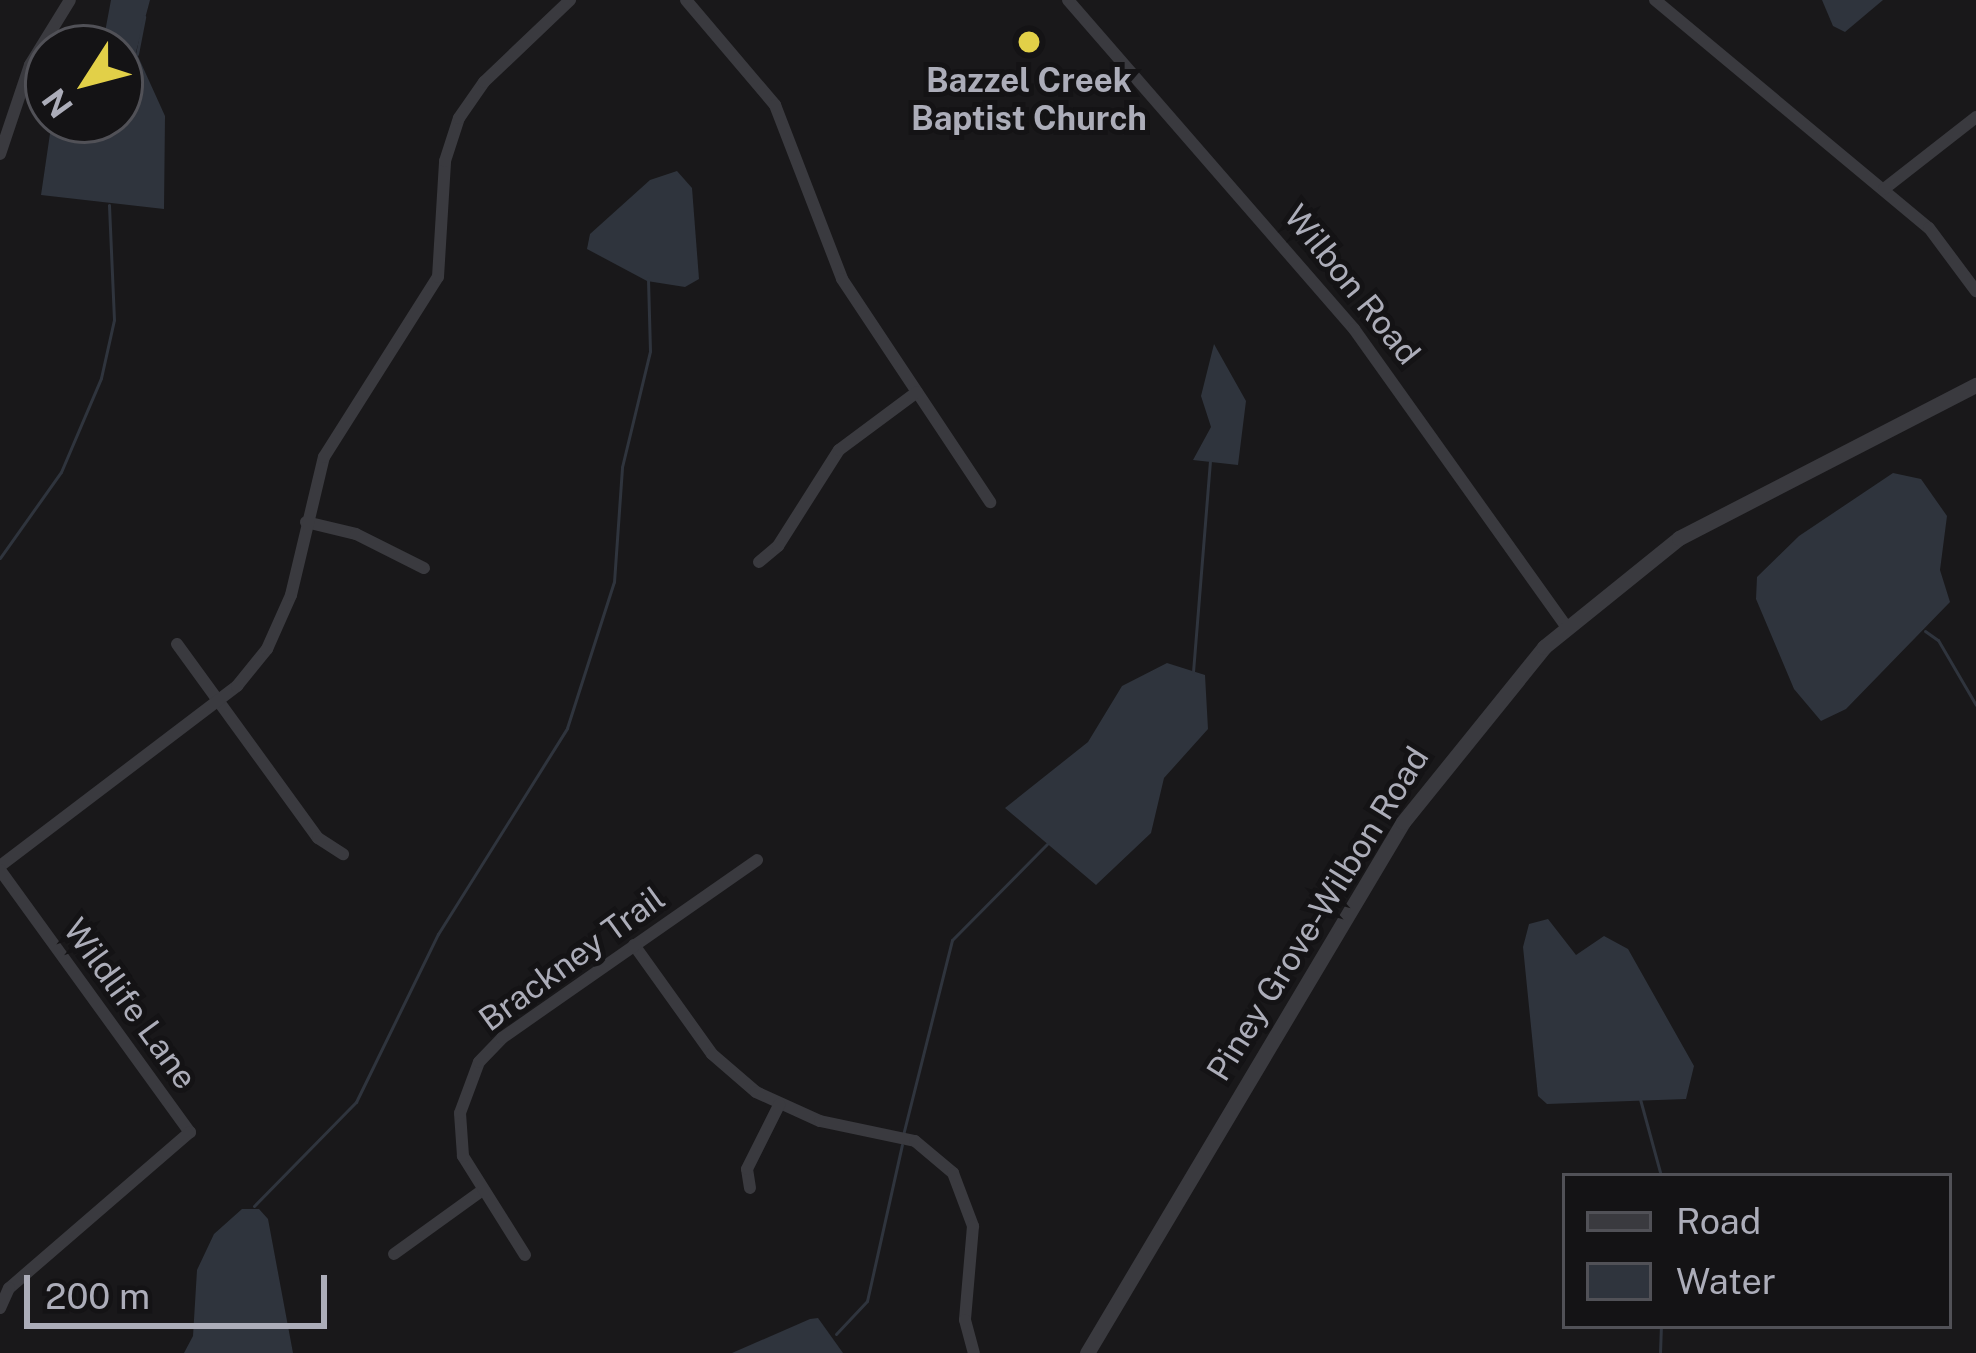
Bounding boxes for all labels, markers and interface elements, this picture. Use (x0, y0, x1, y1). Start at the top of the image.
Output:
north arrow (24, 24, 144, 144)
marker: Bazzel Creek Baptist Church (1016, 29, 1042, 55)
place label: Bazzel Creek Baptist Church (911, 61, 1147, 139)
text: N (34, 82, 80, 125)
street label: Wilbon Road (1276, 197, 1428, 373)
street label: Piney Grove-Wilbon Road (1199, 740, 1437, 1088)
street label: Brackney Trail (472, 878, 672, 1040)
street label: Wildlife Lane (55, 911, 205, 1097)
legend (1562, 1173, 1952, 1329)
text: Road (1676, 1200, 1761, 1242)
scale bar (30, 1251, 333, 1325)
text: Water (1676, 1260, 1776, 1302)
text: 200 m (45, 1275, 150, 1317)

